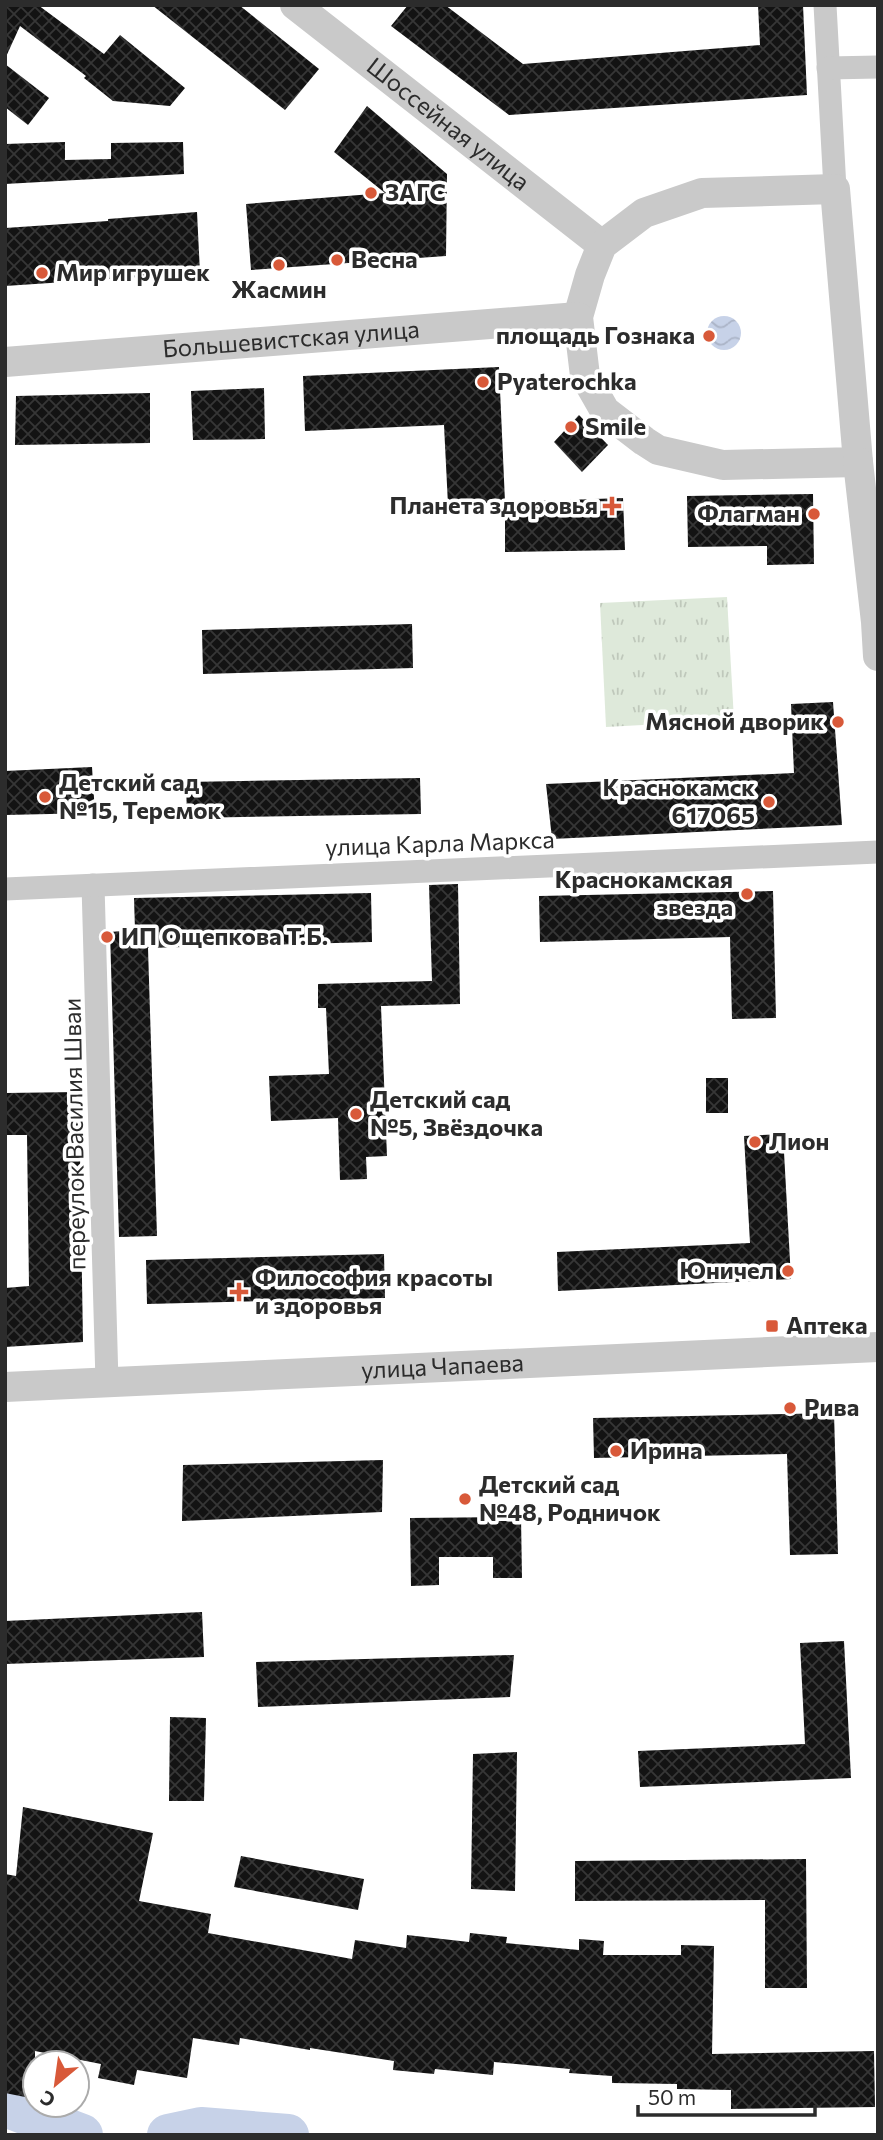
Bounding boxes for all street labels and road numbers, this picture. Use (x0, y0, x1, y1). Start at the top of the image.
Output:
street label: Шоссейная улица (362, 51, 536, 196)
street label: Большевистская улица (161, 313, 421, 363)
street label: улица Карла Маркса (325, 824, 555, 861)
street label: переулок Василия Шваи (57, 998, 90, 1270)
street label: улица Чапаева (360, 1347, 525, 1384)

